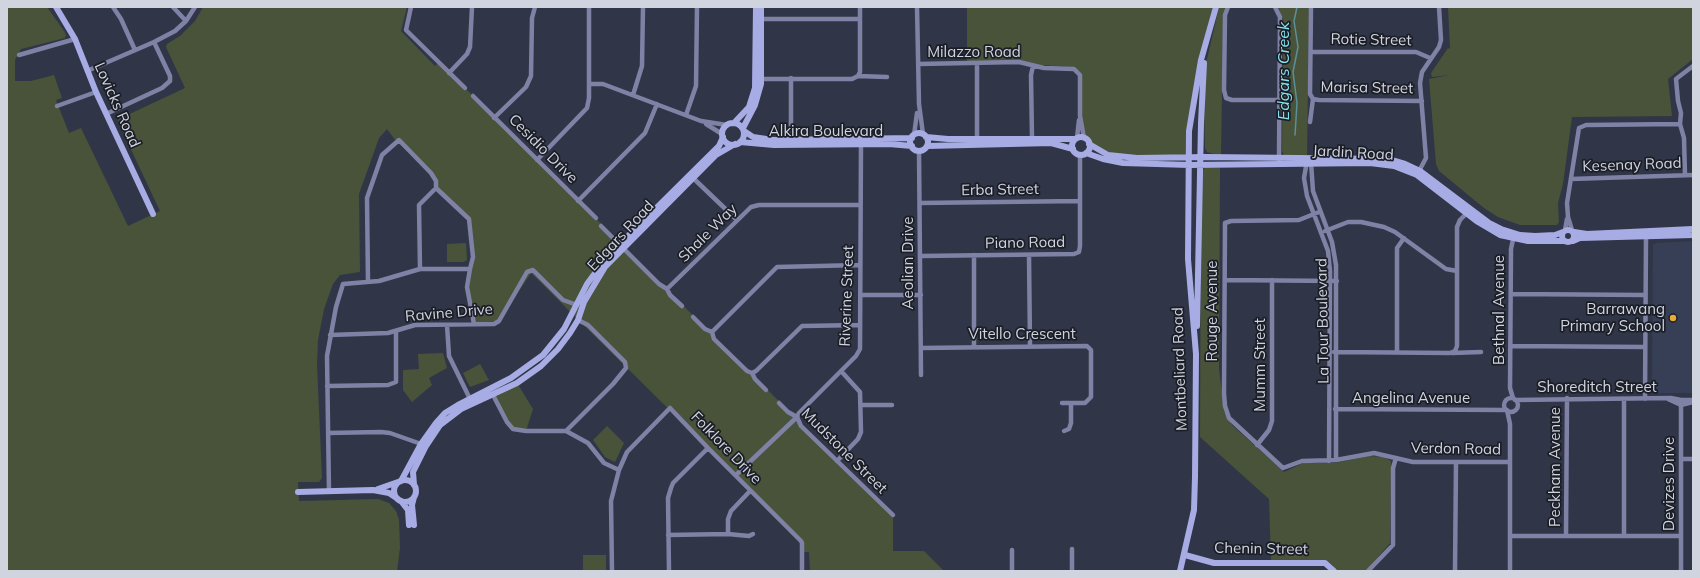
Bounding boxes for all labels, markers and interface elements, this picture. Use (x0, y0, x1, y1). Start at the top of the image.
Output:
water label: Edgars Creek (1274, 22, 1294, 120)
street label: Rotie Street (1330, 30, 1412, 50)
street label: Milazzo Road (927, 43, 1021, 61)
street label: Lovicks Road (90, 60, 144, 150)
street label: Marisa Street (1320, 78, 1414, 98)
street label: Cesidio Drive (505, 111, 581, 187)
street label: Alkira Boulevard (769, 122, 883, 140)
street label: Jardin Road (1312, 142, 1394, 164)
street label: Kesenay Road (1582, 154, 1682, 176)
street label: Erba Street (961, 180, 1039, 200)
street label: Edgars Road (584, 197, 658, 275)
street label: Shale Way (675, 200, 741, 266)
street label: Aeolian Drive (899, 217, 917, 309)
street label: Piano Road (985, 233, 1065, 253)
street label: Riverine Street (836, 245, 858, 347)
street label: Bethnal Avenue (1490, 255, 1508, 365)
street label: La Tour Boulevard (1313, 258, 1333, 384)
street label: Rouge Avenue (1203, 261, 1221, 361)
street label: Ravine Drive (404, 300, 494, 326)
place label: Barrawang Primary School (1560, 300, 1665, 335)
street label: Montbeliard Road (1169, 307, 1191, 431)
marker: Barrawang Primary School (1668, 313, 1678, 323)
street label: Mumm Street (1251, 318, 1269, 412)
street label: Vitello Crescent (968, 325, 1076, 343)
street label: Shoreditch Street (1537, 378, 1657, 396)
street label: Angelina Avenue (1352, 389, 1470, 407)
street label: Mudstone Street (797, 404, 891, 498)
street label: Peckham Avenue (1546, 407, 1564, 527)
street label: Folklore Drive (687, 408, 765, 488)
street label: Devizes Drive (1660, 437, 1678, 531)
street label: Verdon Road (1411, 439, 1501, 459)
street label: Chenin Street (1214, 539, 1308, 559)

